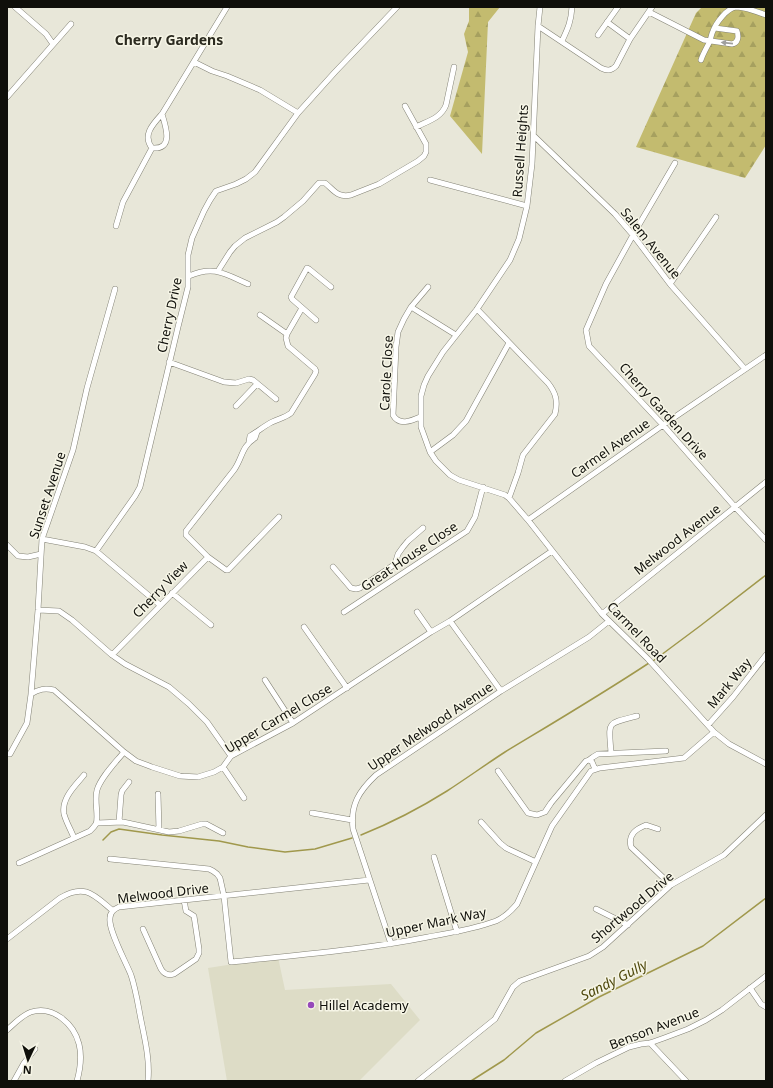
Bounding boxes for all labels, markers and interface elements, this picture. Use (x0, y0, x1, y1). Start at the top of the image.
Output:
district label: Cherry Gardens (115, 30, 223, 49)
one-way arrow (720, 40, 733, 47)
street label: Russell Heights (508, 104, 532, 198)
street label: Salem Avenue (617, 204, 685, 282)
street label: Cherry Drive (152, 276, 186, 354)
street label: Carole Close (375, 335, 397, 411)
street label: Cherry Garden Drive (615, 358, 713, 464)
street label: Carmel Avenue (567, 414, 653, 482)
street label: Sunset Avenue (24, 449, 70, 541)
street label: Melwood Avenue (630, 499, 724, 579)
street label: Great House Close (357, 517, 461, 595)
street label: Cherry View (128, 556, 192, 621)
street label: Carmel Road (603, 598, 671, 666)
street label: Mark Way (703, 654, 756, 712)
street label: Upper Melwood Avenue (364, 677, 496, 775)
street label: Upper Carmel Close (221, 679, 335, 757)
street label: Shortwood Drive (587, 867, 677, 947)
street label: Melwood Drive (116, 878, 210, 908)
street label: Upper Mark Way (384, 903, 488, 941)
water label: Sandy Gully (577, 954, 652, 1005)
place label: Hillel Academy (319, 996, 409, 1014)
marker: Hillel Academy (306, 1000, 316, 1010)
street label: Benson Avenue (606, 1003, 702, 1053)
north arrow (8, 1040, 48, 1080)
text: N (22, 1063, 32, 1078)

